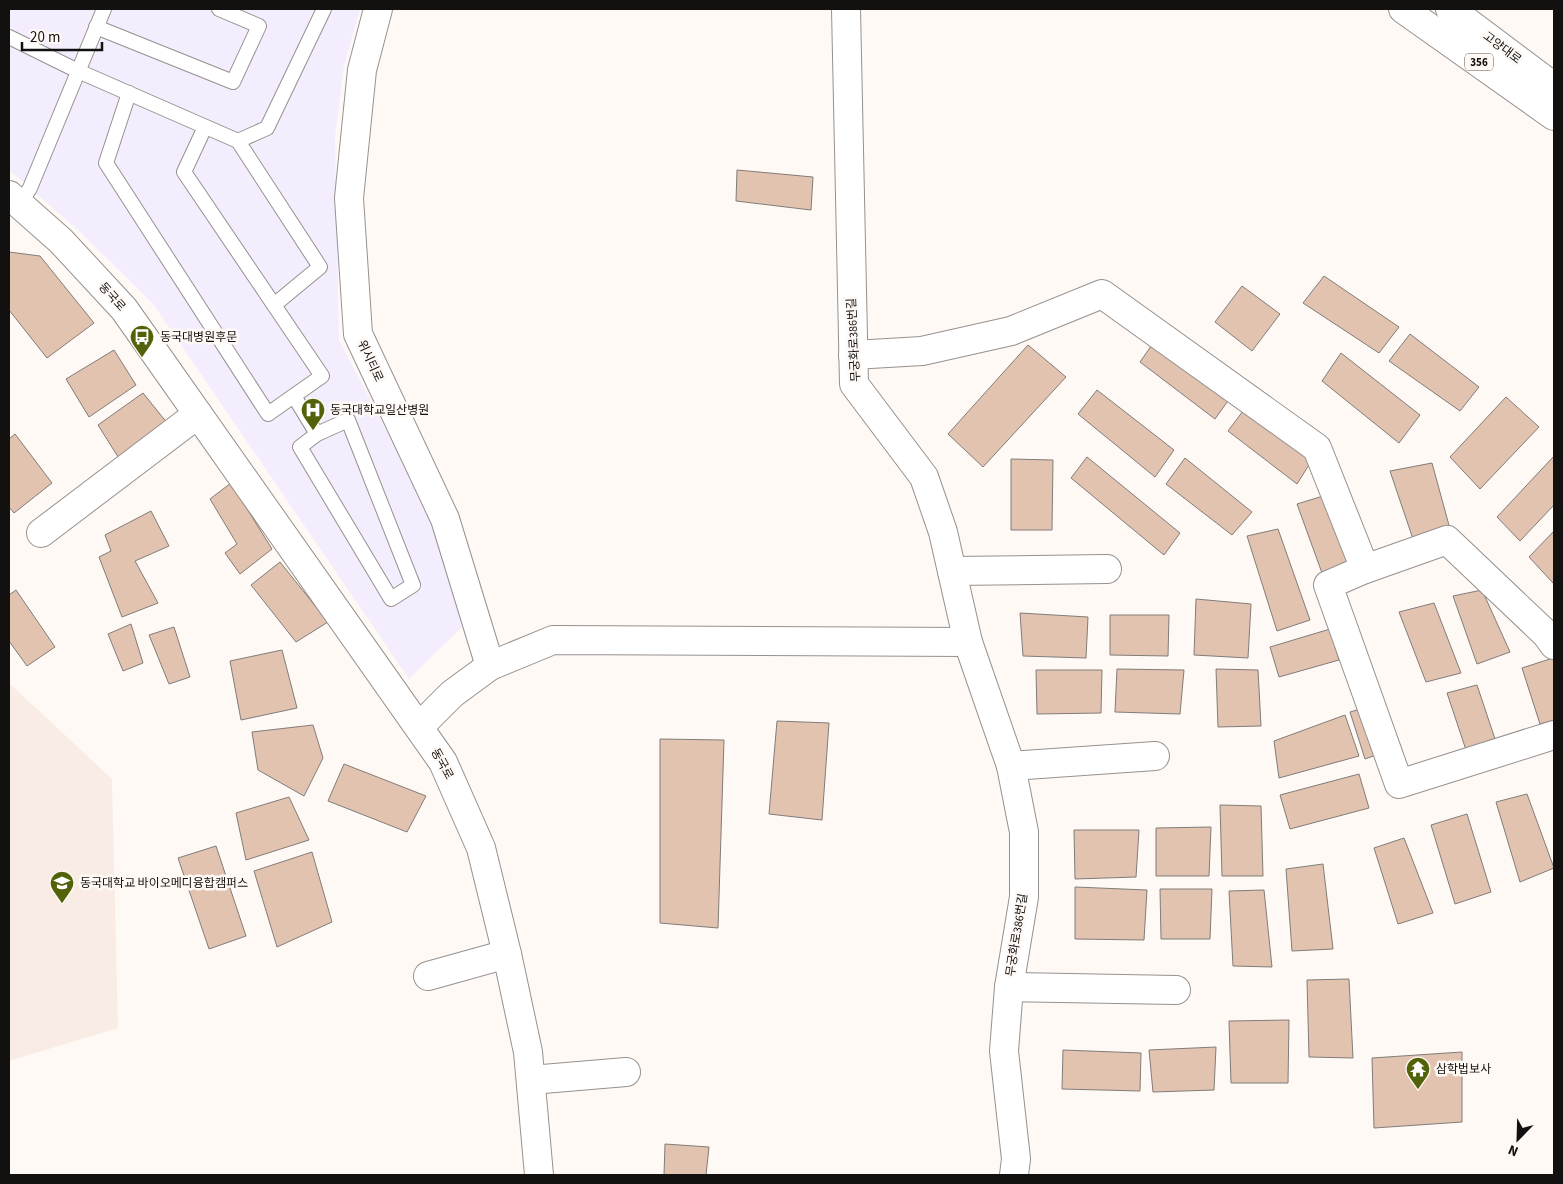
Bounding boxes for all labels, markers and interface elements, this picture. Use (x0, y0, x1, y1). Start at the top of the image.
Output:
scale bar (22, 20, 102, 52)
text: 20 m (30, 27, 60, 48)
street label: 고양대로 (1479, 28, 1525, 68)
road number: 356 (1465, 54, 1493, 70)
street label: 동국로 (95, 279, 129, 315)
street label: 무궁화로386번길 (843, 298, 865, 382)
bus stop icon: 동국대병원후문 (129, 324, 155, 358)
place label: 동국대병원후문 (160, 329, 237, 346)
street label: 위시티로 (353, 337, 387, 385)
hospital icon: 동국대학교일산병원 (300, 397, 326, 431)
place label: 동국대학교일산병원 (330, 402, 429, 419)
street label: 동국로 (427, 745, 457, 783)
school or university icon: 동국대학교 바이오메디융합캠퍼스 (49, 870, 75, 904)
place label: 동국대학교 바이오메디융합캠퍼스 (80, 875, 248, 892)
street label: 무궁화로386번길 (1002, 892, 1032, 978)
temple icon: 삼학법보사 (1405, 1056, 1431, 1090)
place label: 삼학법보사 (1436, 1061, 1491, 1078)
north arrow (1493, 1114, 1543, 1164)
text: N (1505, 1139, 1522, 1161)

